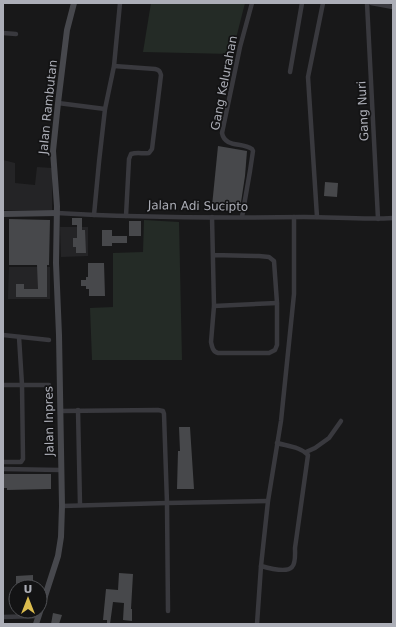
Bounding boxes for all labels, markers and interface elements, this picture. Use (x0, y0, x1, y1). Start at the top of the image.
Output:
street label: Gang Kelurahan (208, 34, 240, 132)
street label: Jalan Rambutan (36, 59, 60, 156)
street label: Gang Nuri (354, 80, 372, 142)
street label: Jalan Adi Sucipto (147, 198, 248, 214)
street label: Jalan Inpres (41, 386, 57, 457)
north arrow (8, 579, 48, 619)
text: U (24, 583, 32, 596)

